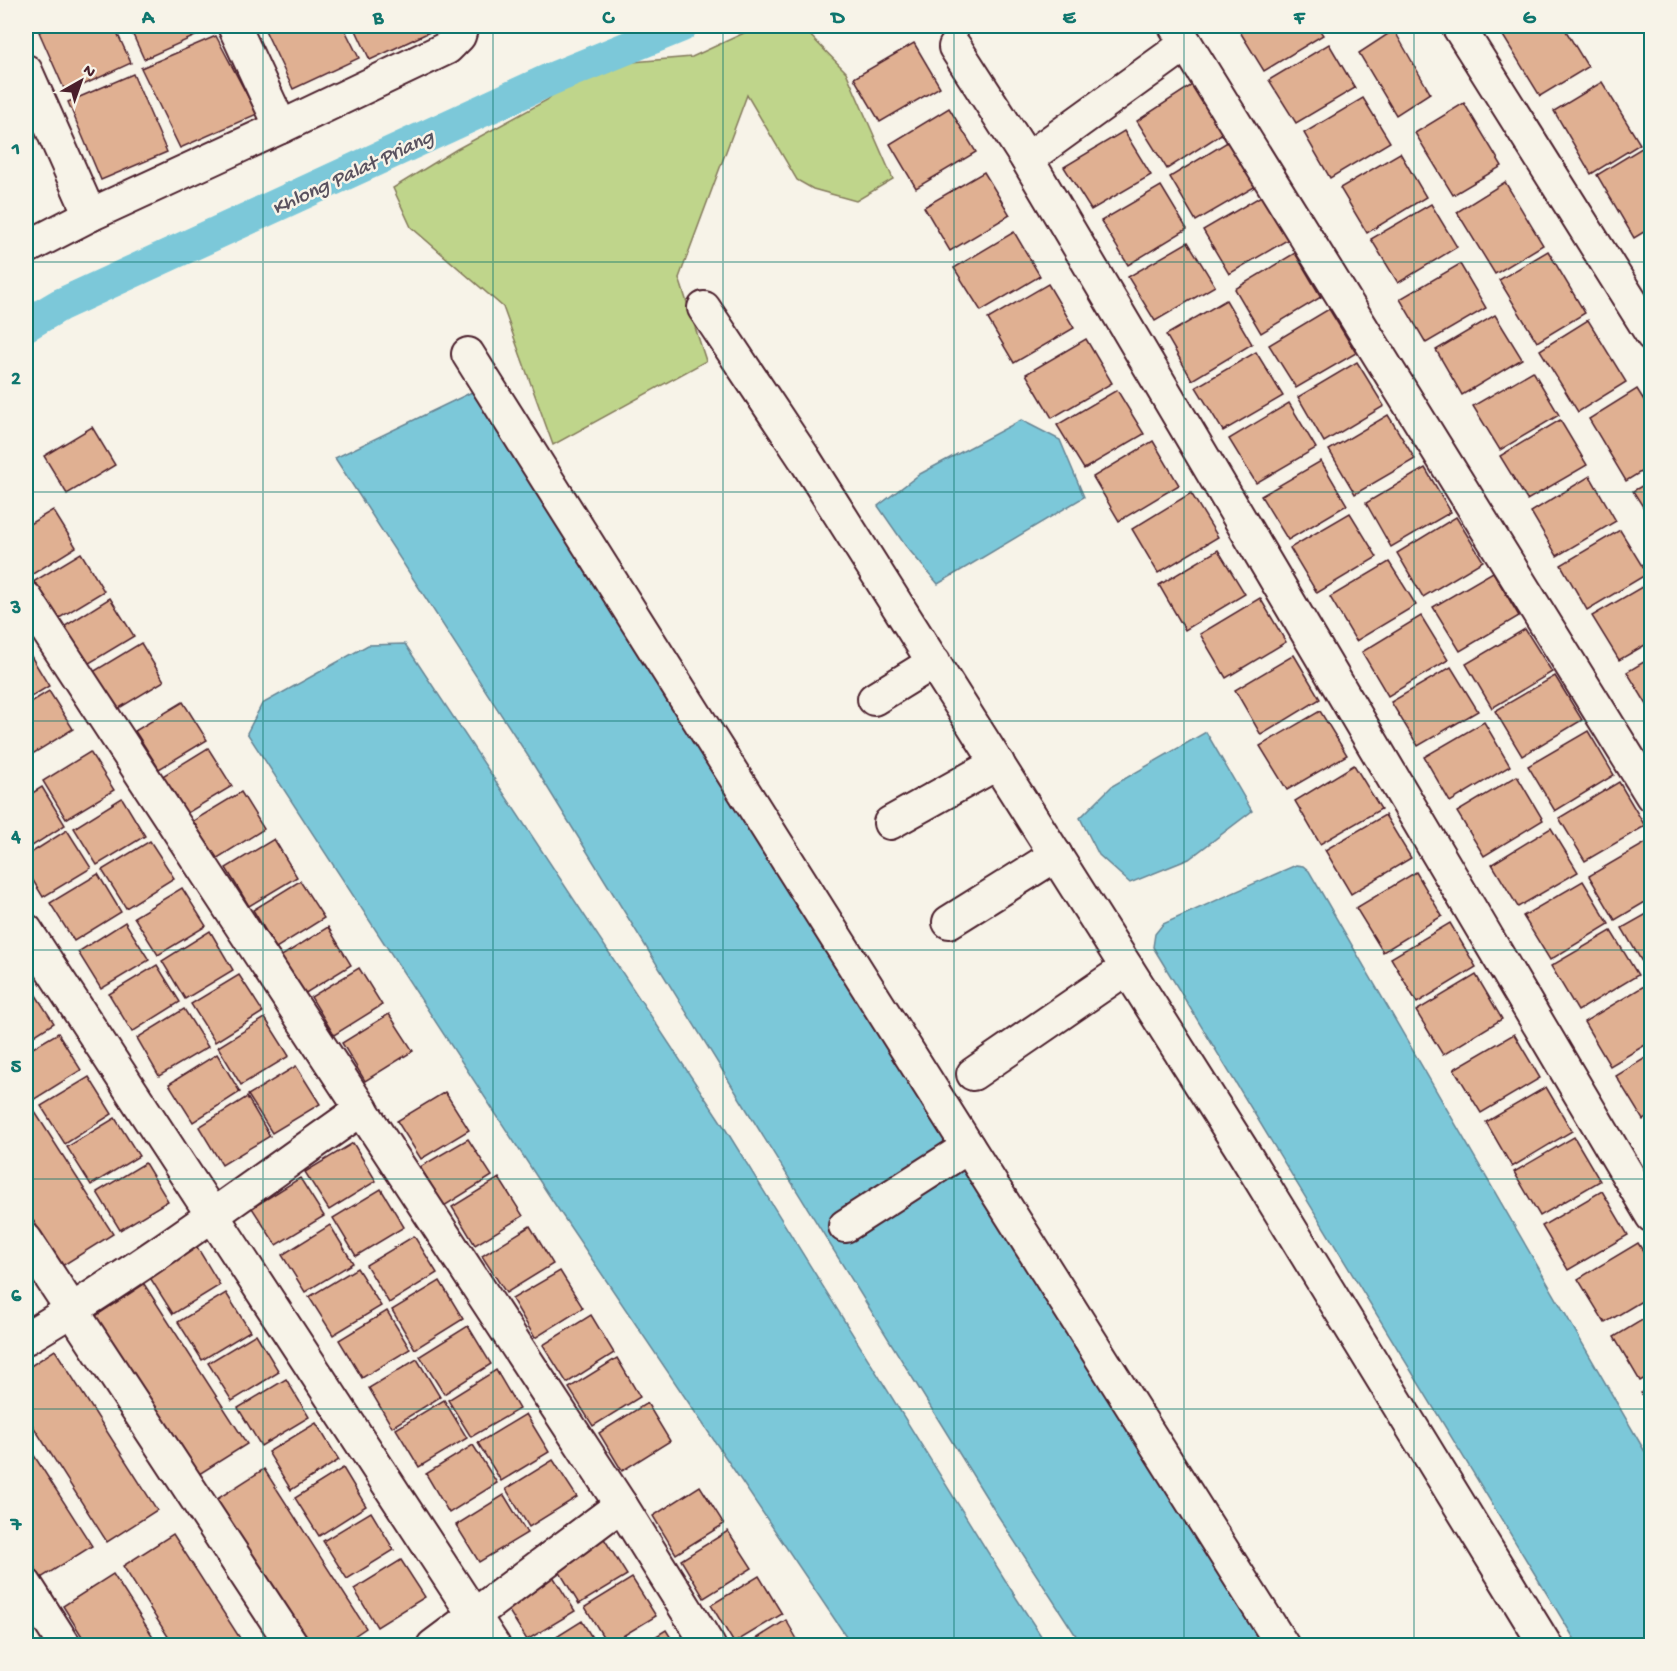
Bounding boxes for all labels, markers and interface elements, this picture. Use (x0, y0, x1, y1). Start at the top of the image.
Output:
text: A (141, 8, 156, 31)
text: B (372, 8, 384, 31)
text: C (602, 8, 616, 31)
text: D (829, 8, 845, 31)
text: E (1063, 8, 1077, 31)
text: F (1293, 8, 1306, 31)
text: G (1523, 8, 1537, 31)
north arrow (51, 51, 111, 111)
text: N (78, 62, 99, 83)
water label: Khlong Palat Priang (269, 125, 440, 223)
text: 1 (11, 139, 20, 162)
text: 2 (11, 369, 21, 392)
text: 3 (10, 598, 21, 621)
text: 4 (10, 827, 21, 850)
text: 5 (11, 1057, 22, 1080)
text: 6 (11, 1286, 22, 1309)
text: 7 (10, 1515, 23, 1538)

